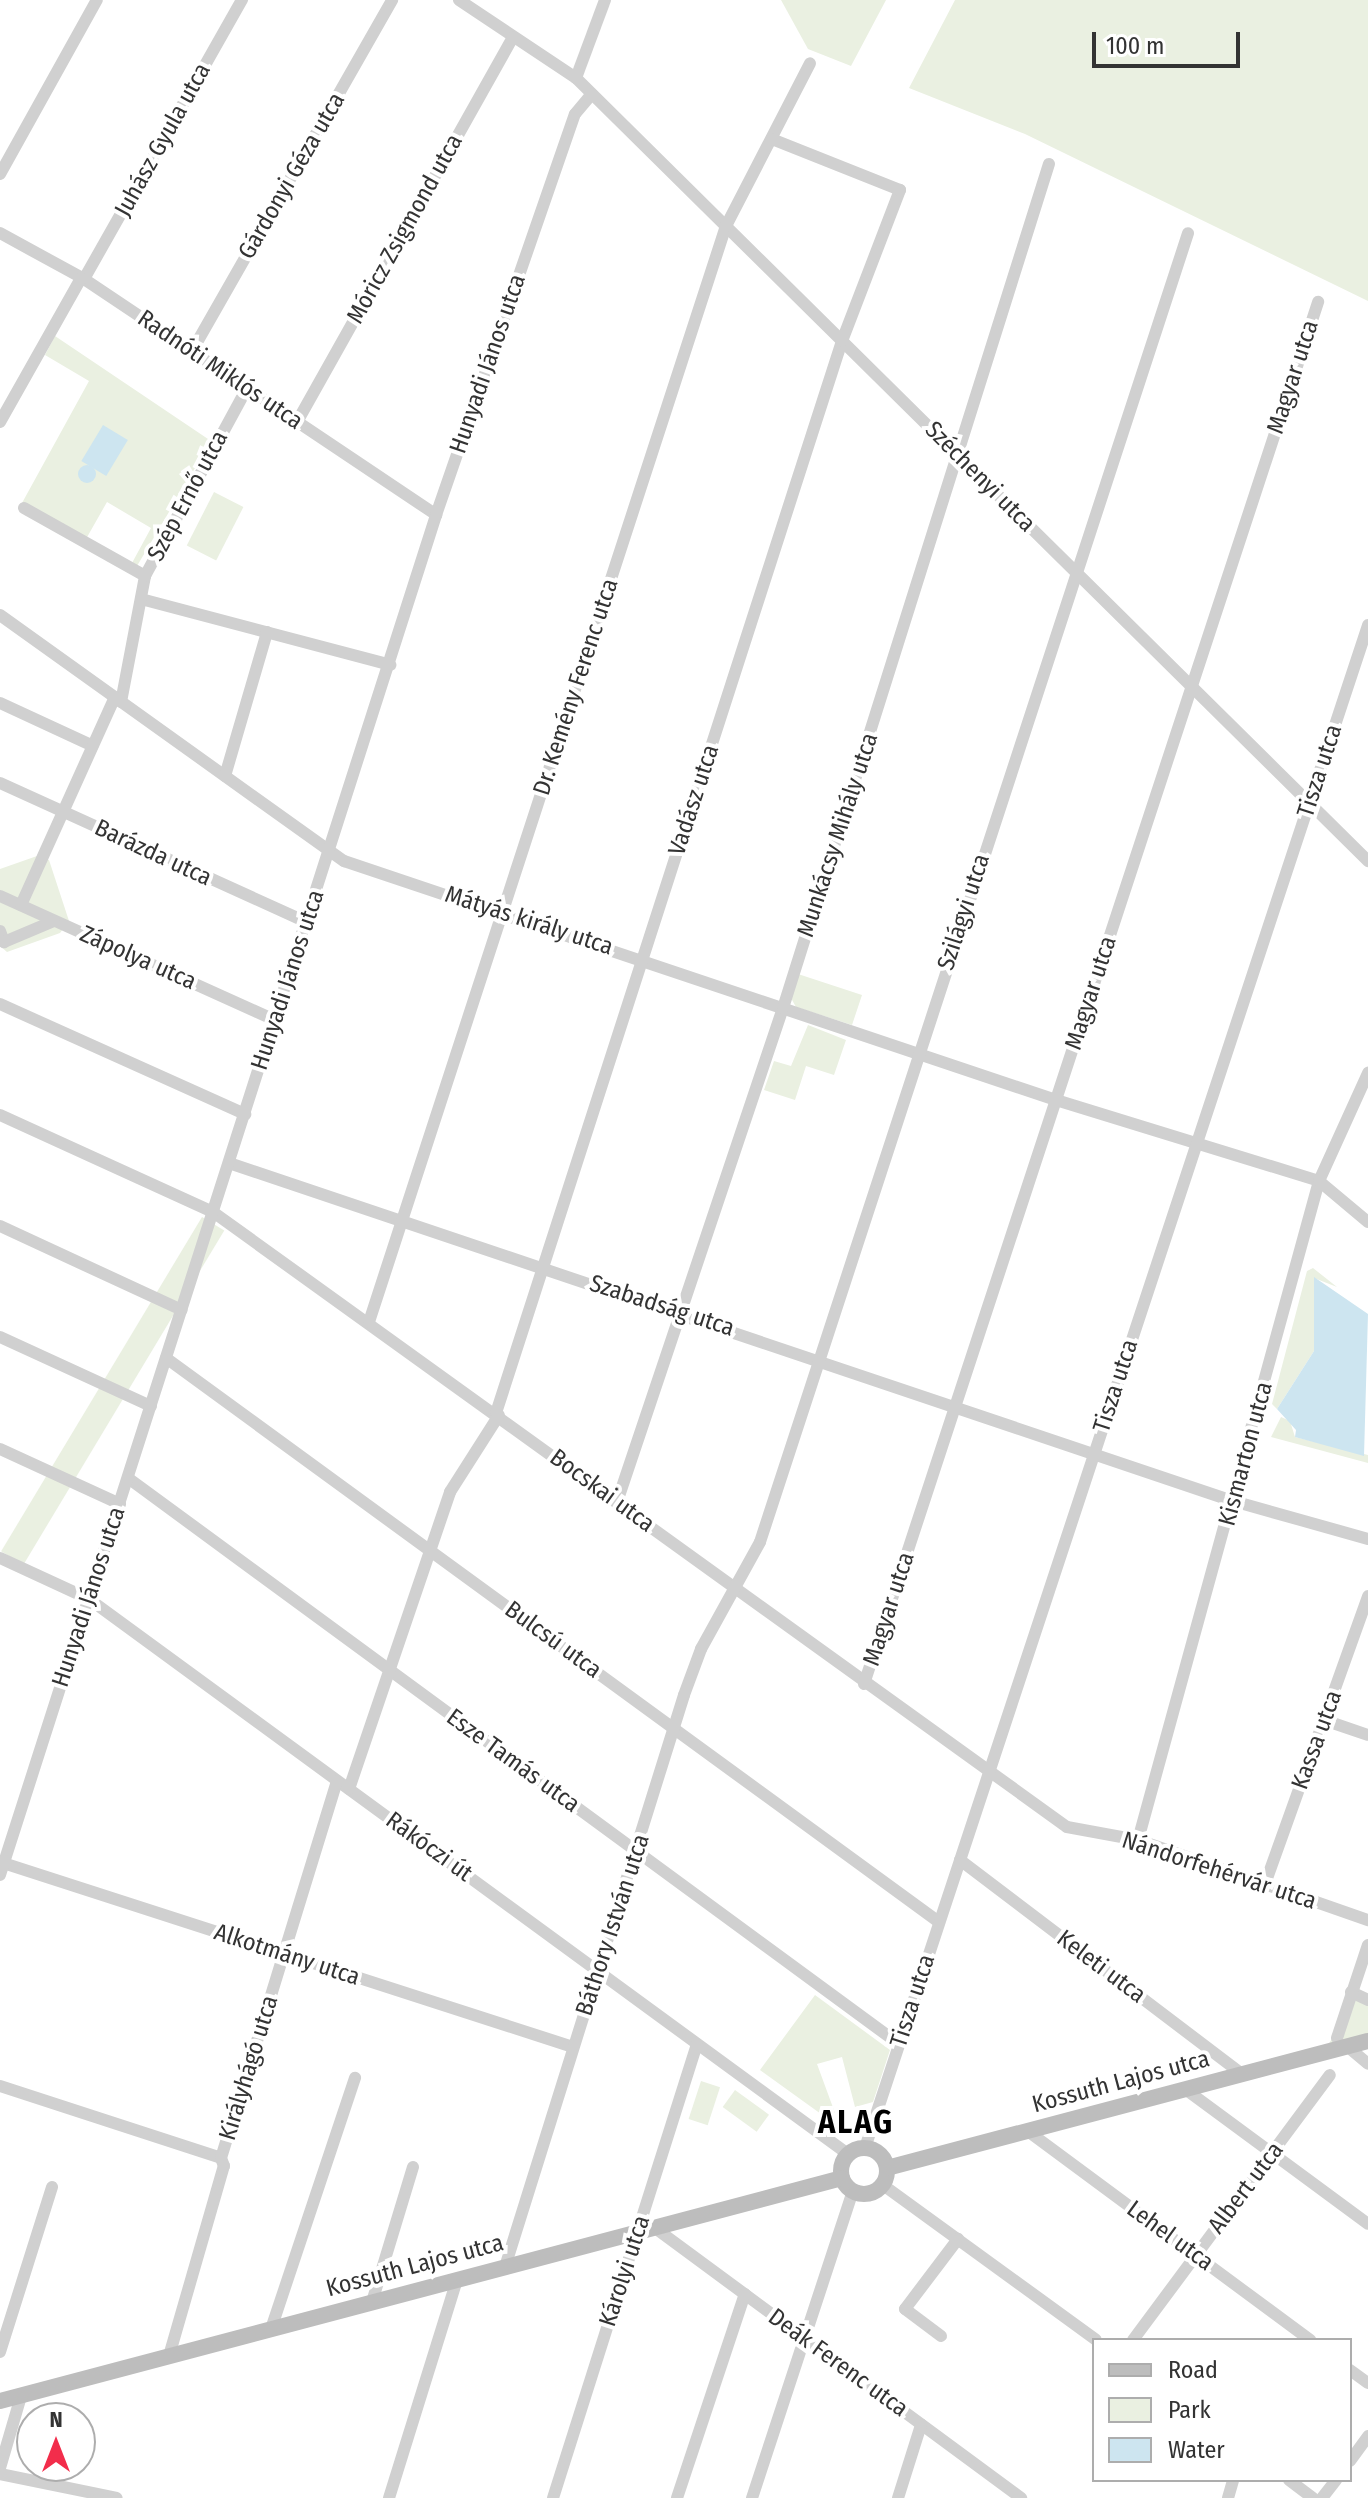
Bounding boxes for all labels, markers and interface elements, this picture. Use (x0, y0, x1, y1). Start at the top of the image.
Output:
scale bar (1096, 16, 1244, 66)
text: 100 m (1106, 32, 1164, 60)
street label: Juhász Gyula utca (109, 58, 217, 222)
street label: Gárdonyi Géza utca (233, 88, 351, 264)
street label: Móricz Zsigmond utca (341, 129, 469, 329)
street label: Hunyadi János utca (444, 271, 532, 457)
street label: Radnóti Miklós utca (132, 304, 308, 436)
street label: Magyar utca (1261, 317, 1325, 437)
street label: Széchenyi utca (919, 416, 1041, 538)
street label: Szép Ernő utca (142, 426, 234, 566)
street label: Dr. Kemény Ferenc utca (527, 575, 625, 799)
street label: Tisza utca (1291, 721, 1349, 821)
street label: Munkácsy Mihály utca (791, 729, 885, 941)
street label: Vadász utca (663, 741, 725, 859)
street label: Barázda utca (90, 813, 216, 893)
street label: Szilágyi utca (932, 850, 996, 974)
street label: Mátyás király utca (441, 880, 617, 962)
street label: Hunyadi János utca (245, 886, 331, 1074)
street label: Zápolya utca (76, 920, 200, 996)
street label: Magyar utca (1059, 933, 1123, 1053)
street label: Szabadság utca (586, 1269, 738, 1343)
street label: Tisza utca (1087, 1336, 1145, 1436)
street label: Kismarton utca (1213, 1379, 1279, 1529)
street label: Bocskai utca (544, 1443, 660, 1539)
street label: Hunyadi János utca (46, 1503, 132, 1691)
street label: Magyar utca (857, 1549, 921, 1669)
street label: Bulcsú utca (499, 1595, 607, 1685)
street label: Kassa utca (1286, 1686, 1348, 1794)
street label: Esze Tamás utca (441, 1703, 585, 1819)
street label: Rákóczi út (380, 1806, 478, 1888)
street label: Nándorfehérvár utca (1118, 1826, 1320, 1916)
street label: Báthory István utca (570, 1831, 656, 2019)
street label: Alkotmány utca (211, 1918, 363, 1992)
street label: Keleti utca (1051, 1924, 1151, 2010)
street label: Tisza utca (884, 1951, 942, 2051)
street label: Királyhágó utca (213, 1992, 285, 2144)
street label: Kossuth Lajos utca (1029, 2044, 1213, 2120)
district label: ALAG (818, 2103, 894, 2141)
street label: Albert utca (1202, 2136, 1290, 2240)
street label: Lehel utca (1121, 2195, 1219, 2277)
street label: Károlyi utca (594, 2212, 656, 2330)
street label: Kossuth Lajos utca (323, 2228, 507, 2304)
street label: Deák Ferenc utca (763, 2303, 913, 2423)
legend (1092, 2338, 1352, 2482)
text: Road (1168, 2356, 1218, 2384)
text: Park (1168, 2396, 1211, 2424)
north arrow (16, 2402, 96, 2482)
text: N (49, 2406, 63, 2433)
text: Water (1168, 2436, 1225, 2464)

